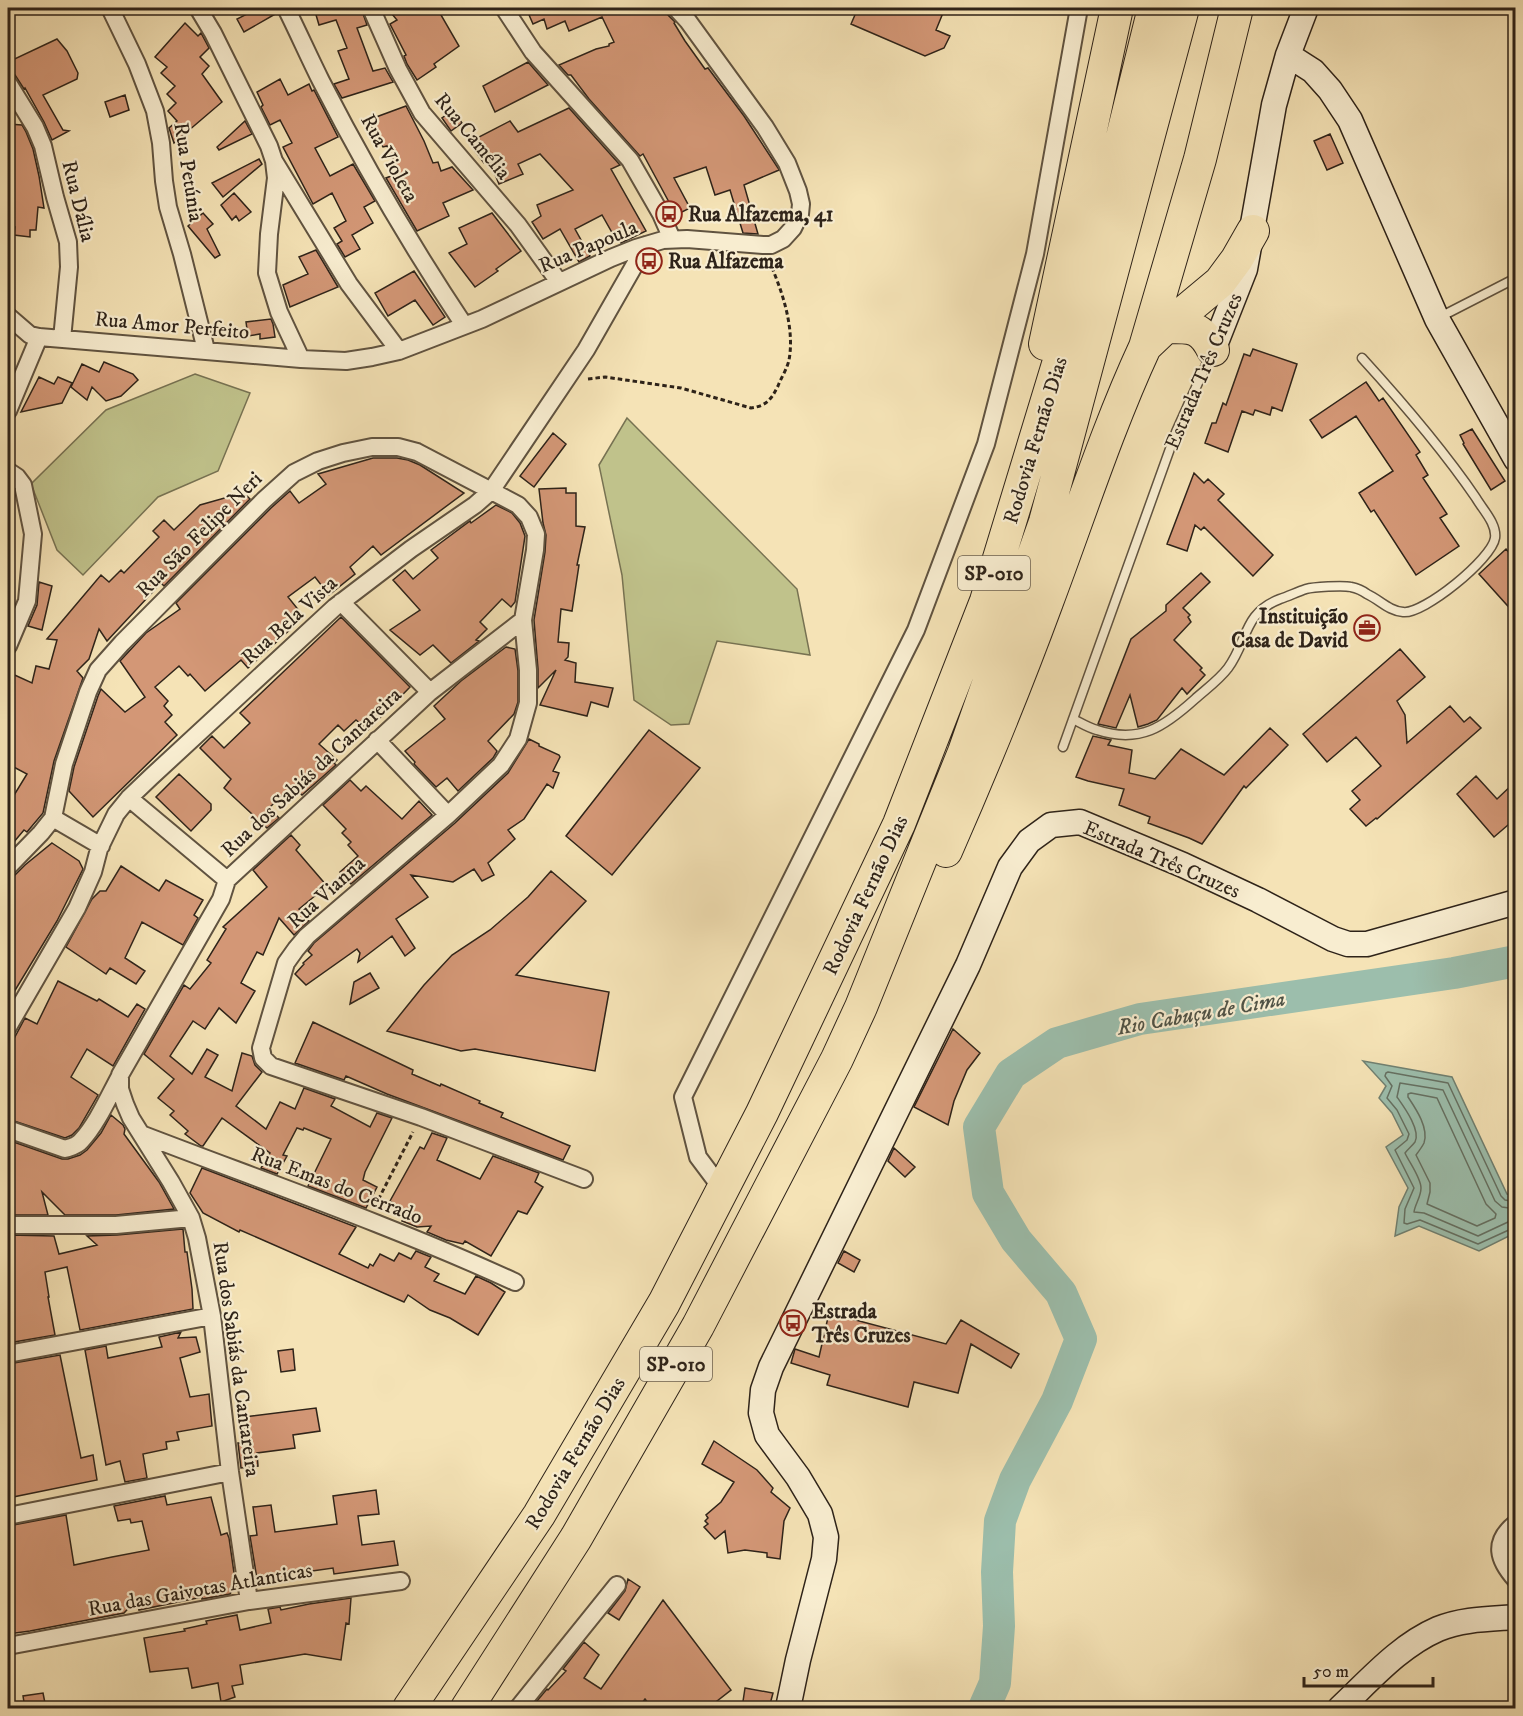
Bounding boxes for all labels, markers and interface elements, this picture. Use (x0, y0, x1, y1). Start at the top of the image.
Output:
street label: Rua Camélia (428, 88, 516, 185)
street label: Rua Violeta (354, 110, 424, 207)
street label: Rua Petúnia (167, 121, 209, 224)
street label: Rua Dália (55, 158, 101, 245)
bus stop icon: Rua Alfazema, 41 (654, 199, 684, 229)
place label: Rua Alfazema, 41 (688, 202, 834, 228)
street label: Rua Papoula (535, 214, 642, 279)
bus stop icon: Rua Alfazema (634, 246, 664, 276)
place label: Rua Alfazema (668, 249, 784, 275)
street label: Estrada Três Cruzes (1159, 289, 1249, 454)
street label: Rua Amor Perfeito (94, 306, 250, 346)
street label: Rodovia Fernão Dias (998, 354, 1074, 527)
street label: Rua São Felipe Neri (131, 466, 268, 603)
road number: SP-010 (958, 556, 1030, 590)
street label: Rua Bela Vista (236, 571, 343, 671)
place label: Instituição Casa de David (1231, 604, 1349, 654)
office icon: Instituição Casa de David (1352, 613, 1382, 643)
street label: Rua dos Sabiás da Cantareira (216, 682, 407, 863)
street label: Rodovia Fernão Dias (817, 811, 914, 979)
street label: Estrada Três Cruzes (1079, 815, 1244, 905)
street label: Rua Vianna (282, 851, 371, 934)
water label: Rio Cabuçu de Cima (1114, 985, 1287, 1042)
street label: Rua Emas do Cerrado (247, 1141, 426, 1231)
street label: Rua dos Sabiás da Cantareira (207, 1240, 265, 1479)
place label: Estrada Três Cruzes (811, 1299, 910, 1349)
bus stop icon: Estrada Três Cruzes (778, 1308, 808, 1338)
road number: SP-010 (640, 1347, 712, 1381)
street label: Rodovia Fernão Dias (520, 1373, 632, 1535)
street label: Rua das Gaivotas Atlanticas (86, 1557, 314, 1623)
scale bar (1304, 1650, 1433, 1688)
text: 50 m (1313, 1661, 1349, 1683)

